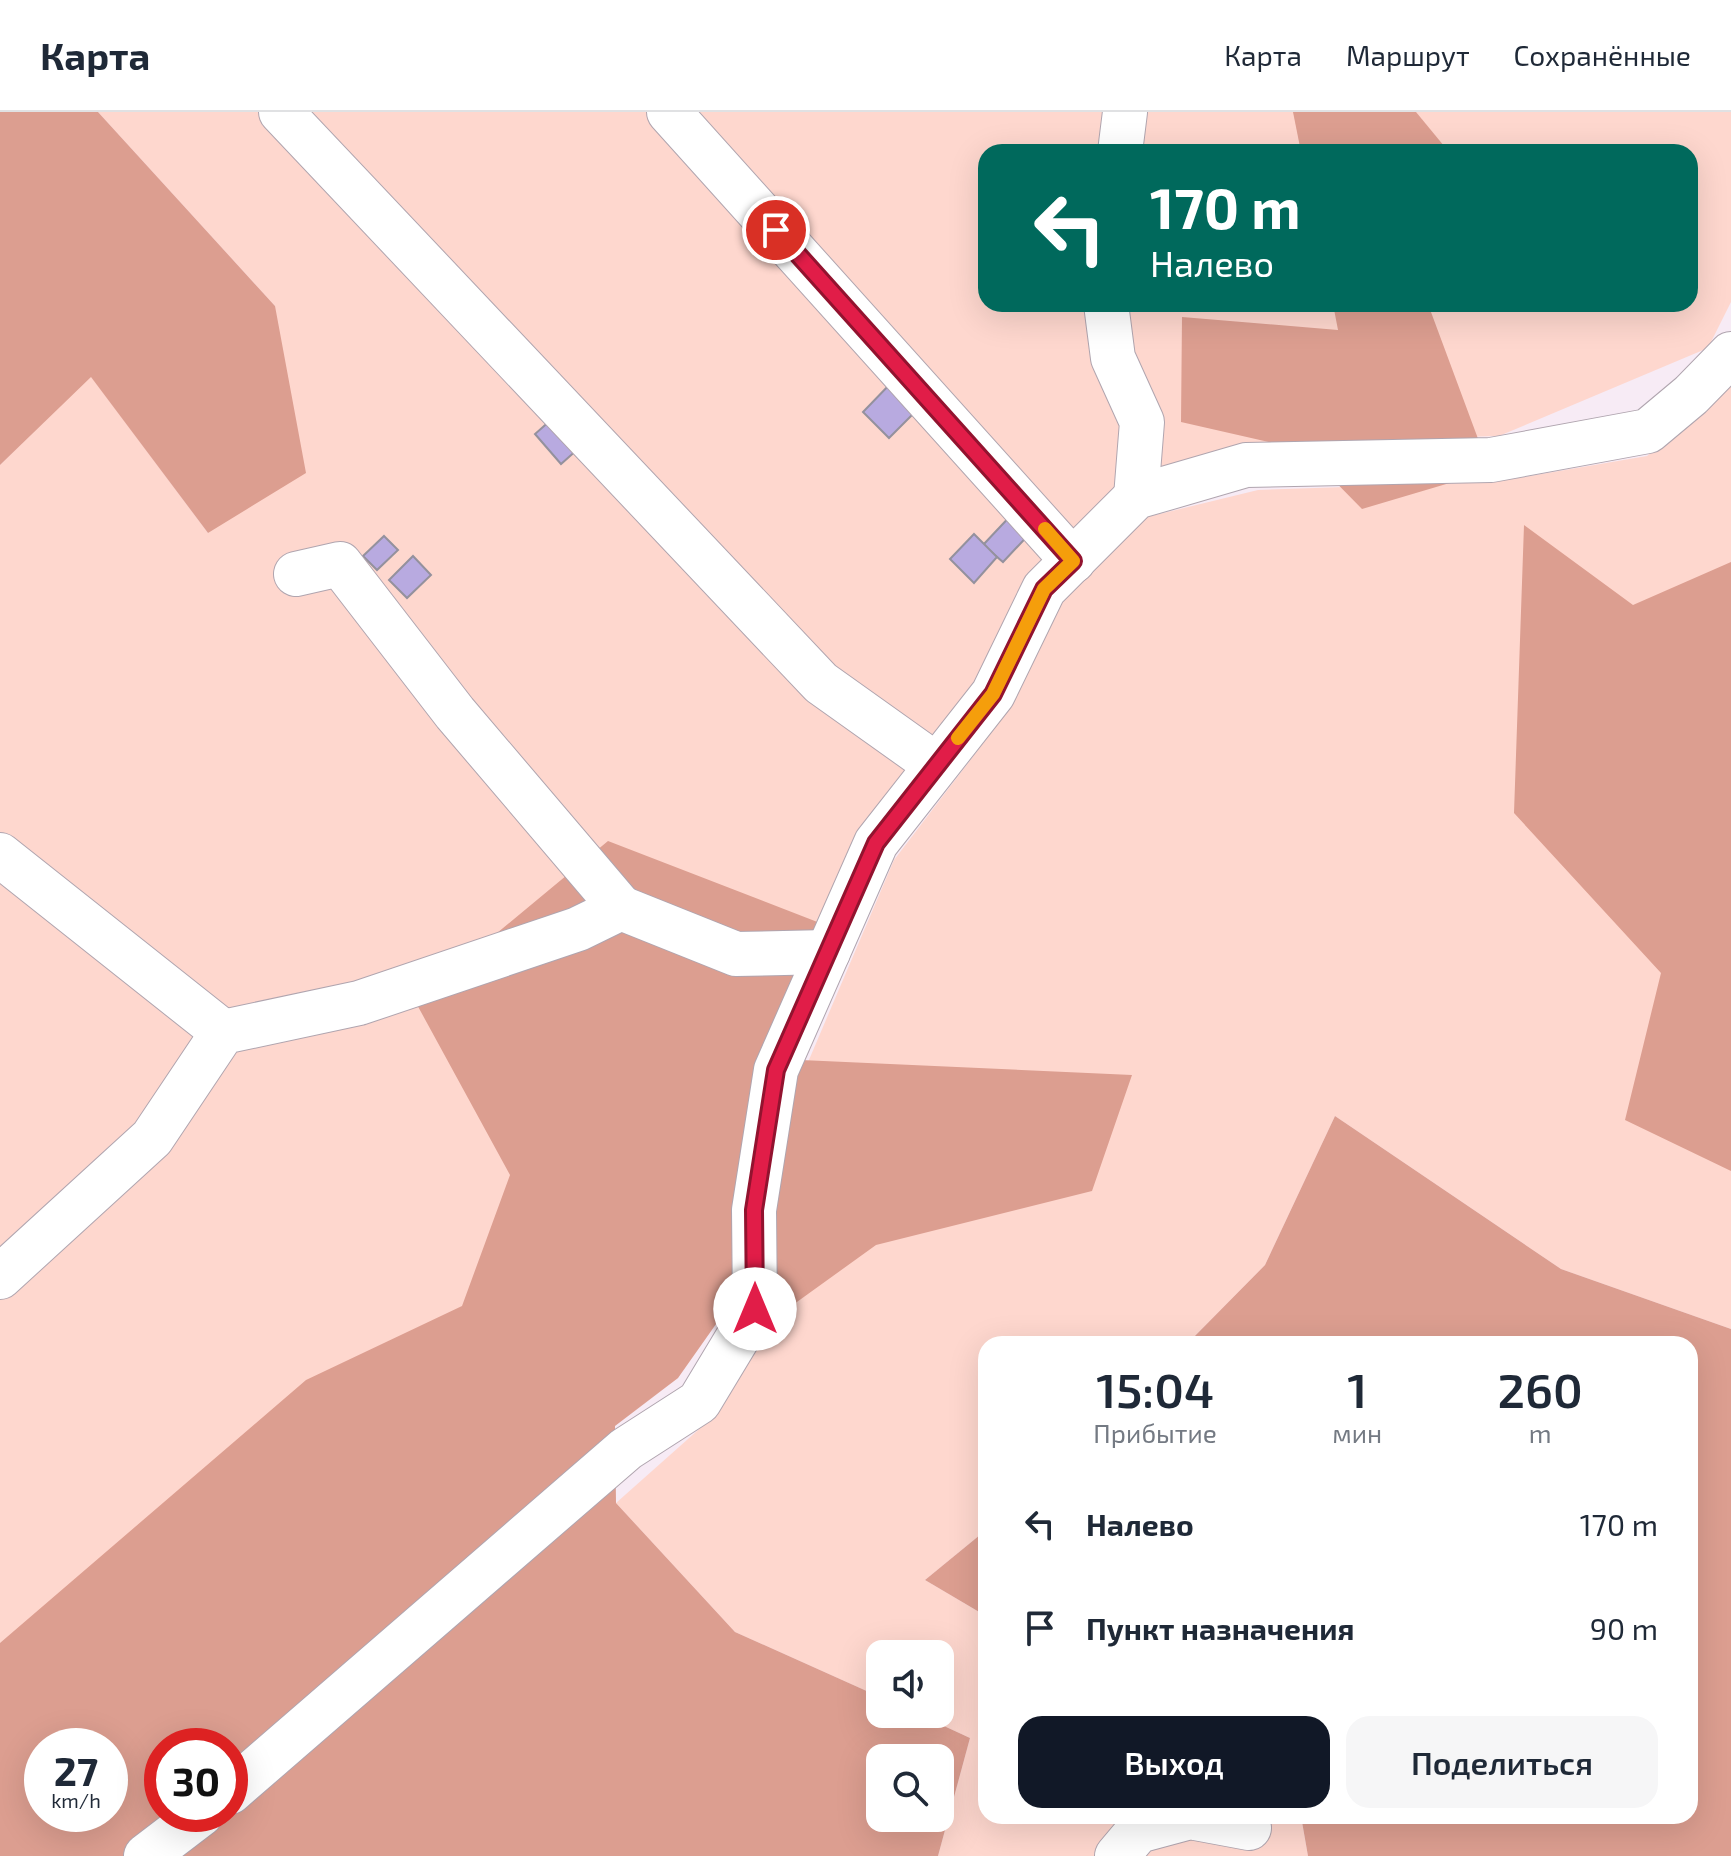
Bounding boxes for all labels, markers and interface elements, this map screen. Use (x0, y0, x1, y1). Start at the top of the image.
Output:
text: Карта (40, 32, 150, 78)
text: Карта (1224, 38, 1302, 72)
text: Маршрут (1346, 38, 1470, 72)
text: Сохранённые (1514, 38, 1691, 72)
text: 170 m (1150, 173, 1301, 240)
icon: left (1018, 176, 1122, 280)
pin (742, 196, 810, 264)
icon: arrive (754, 208, 798, 252)
text: Налево (1150, 241, 1274, 284)
position arrow (713, 1267, 797, 1351)
text: 15:04 (1096, 1360, 1214, 1418)
text: 1 (1347, 1360, 1367, 1418)
text: 260 (1497, 1360, 1583, 1418)
text: Прибытие (1093, 1417, 1217, 1448)
text: мин (1332, 1417, 1382, 1448)
text: m (1529, 1417, 1551, 1448)
icon: left (1018, 1502, 1062, 1546)
text: Налево (1086, 1506, 1194, 1542)
text: 170 m (1580, 1506, 1658, 1542)
icon: arrive (1018, 1606, 1062, 1650)
text: Пункт назначения (1086, 1610, 1354, 1646)
text: 90 m (1590, 1610, 1658, 1646)
map controls (866, 1640, 954, 1832)
button: sound (866, 1640, 954, 1728)
button: Выход (1018, 1716, 1330, 1808)
button: Поделиться (1346, 1716, 1658, 1808)
speed limit sign: 30 (144, 1728, 248, 1832)
button: search (866, 1744, 954, 1832)
text: 27 (54, 1746, 98, 1794)
text: km/h (51, 1788, 101, 1812)

